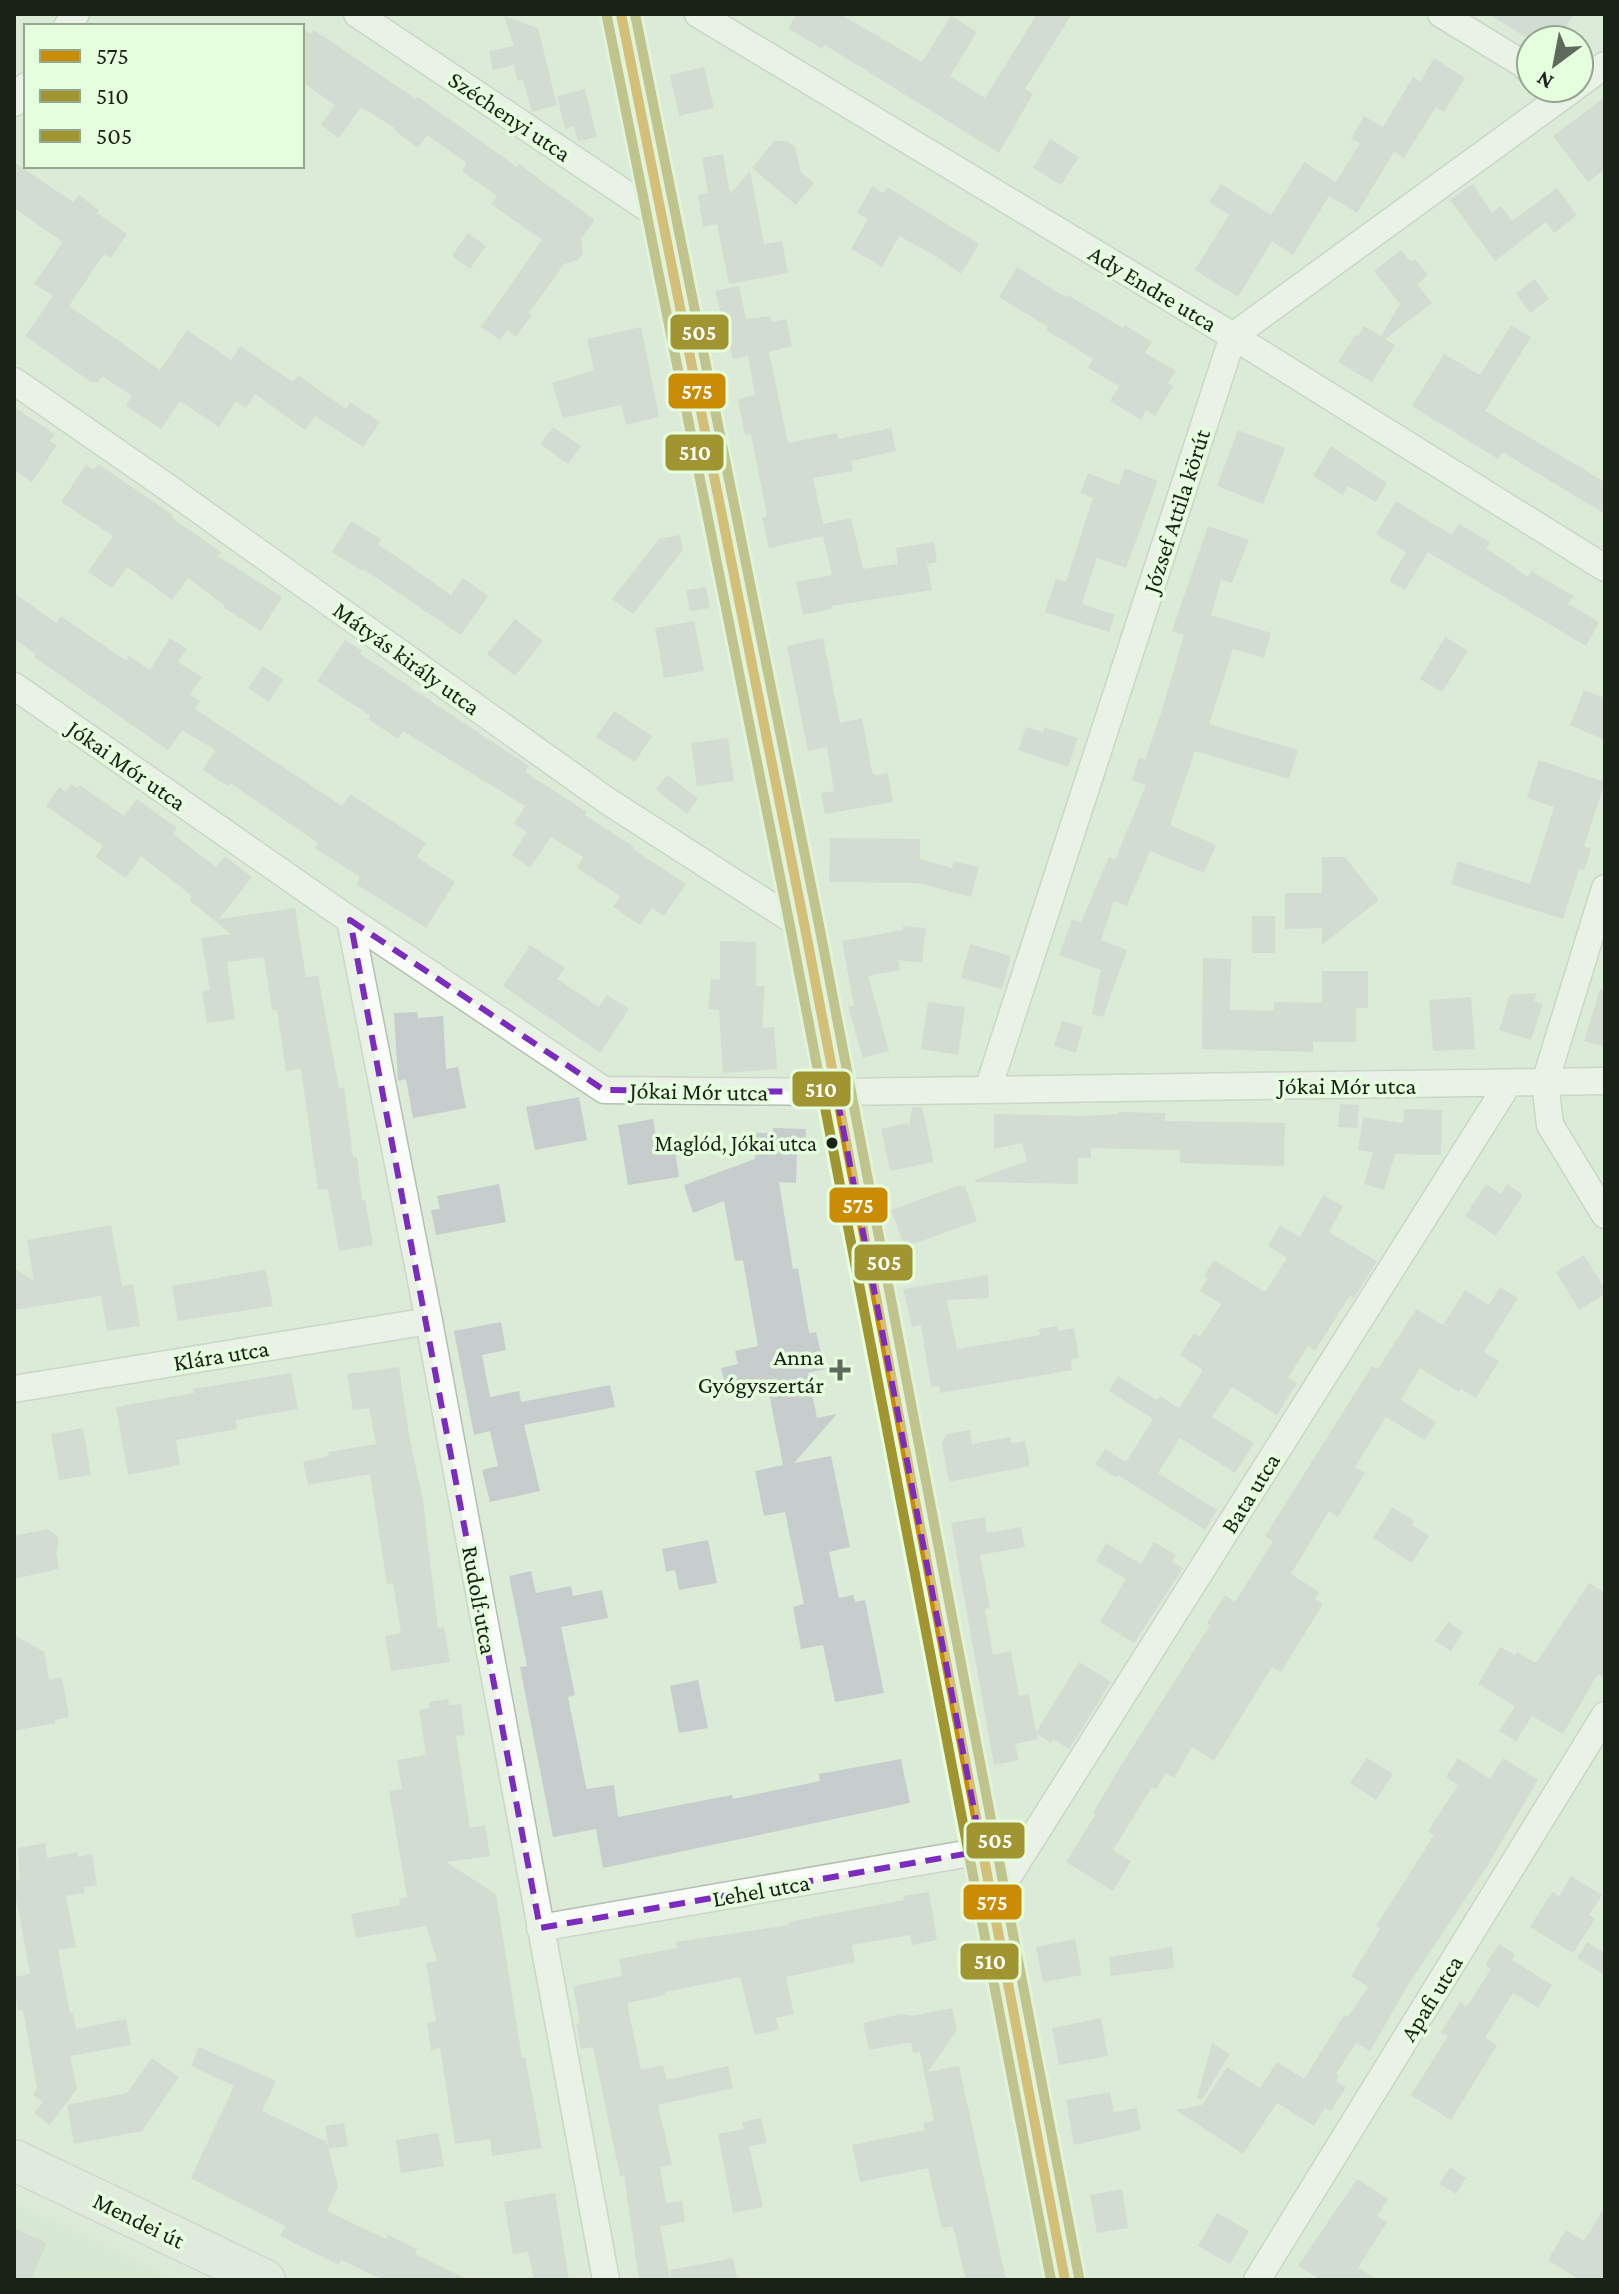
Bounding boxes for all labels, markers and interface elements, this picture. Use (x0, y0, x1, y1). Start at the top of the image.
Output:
legend (24, 24, 304, 168)
north arrow (1515, 24, 1595, 104)
text: 575 (96, 42, 129, 69)
street label: Széchenyi utca (444, 65, 576, 167)
text: N (1532, 66, 1558, 95)
text: 510 (96, 82, 129, 109)
text: 505 (96, 122, 132, 149)
street label: Ady Endre utca (1084, 239, 1222, 337)
line badge: 505 (669, 313, 730, 351)
text: 505 (682, 320, 716, 345)
line badge: 575 (667, 372, 727, 410)
text: 575 (681, 379, 713, 404)
street label: József Attila körút (1136, 425, 1216, 598)
line badge: 510 (664, 433, 725, 472)
text: 510 (679, 440, 711, 465)
street label: Mátyás király utca (328, 596, 486, 720)
street label: Jókai Mór utca (61, 713, 192, 816)
line badge: 510 (791, 1070, 852, 1108)
street label: Jókai Mór utca (1276, 1072, 1416, 1099)
street label: Jókai Mór utca (627, 1076, 769, 1106)
text: 510 (805, 1077, 837, 1102)
place label: Maglód, Jókai utca (654, 1131, 817, 1156)
marker: Maglód, Jókai utca (824, 1135, 840, 1151)
line badge: 575 (828, 1186, 889, 1224)
text: 575 (842, 1193, 874, 1218)
line badge: 505 (853, 1243, 914, 1282)
text: 505 (867, 1250, 901, 1275)
street label: Klára utca (171, 1334, 271, 1376)
place label: Anna Gyógyszertár (698, 1343, 824, 1398)
marker: Anna Gyógyszertár (831, 1361, 849, 1379)
street label: Bata utca (1215, 1448, 1285, 1538)
street label: Rudolf utca (457, 1544, 503, 1656)
line badge: 505 (965, 1821, 1026, 1860)
text: 505 (978, 1828, 1012, 1853)
street label: Lehel utca (710, 1868, 812, 1912)
line badge: 575 (962, 1883, 1023, 1921)
text: 575 (976, 1890, 1008, 1915)
line badge: 510 (959, 1942, 1020, 1981)
text: 510 (974, 1949, 1006, 1974)
street label: Apafi utca (1394, 1950, 1468, 2046)
street label: Mendei út (89, 2186, 190, 2254)

